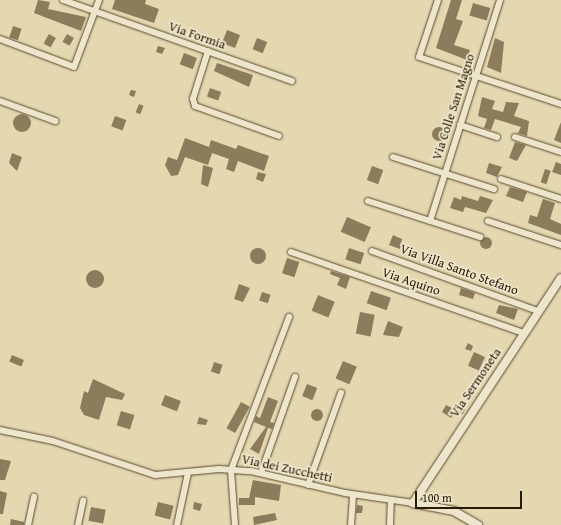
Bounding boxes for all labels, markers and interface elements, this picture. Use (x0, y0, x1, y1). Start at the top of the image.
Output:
street label: Via Formia (166, 19, 228, 53)
street label: Via Colle San Magno (429, 52, 479, 162)
street label: Via Villa Santo Stefano (398, 241, 520, 299)
street label: Via Aquino (380, 265, 442, 299)
street label: Via Sermoneta (447, 345, 505, 421)
street label: Via dei Zucchetti (240, 452, 334, 486)
scale bar (417, 483, 524, 509)
text: 100 m (422, 489, 452, 506)

